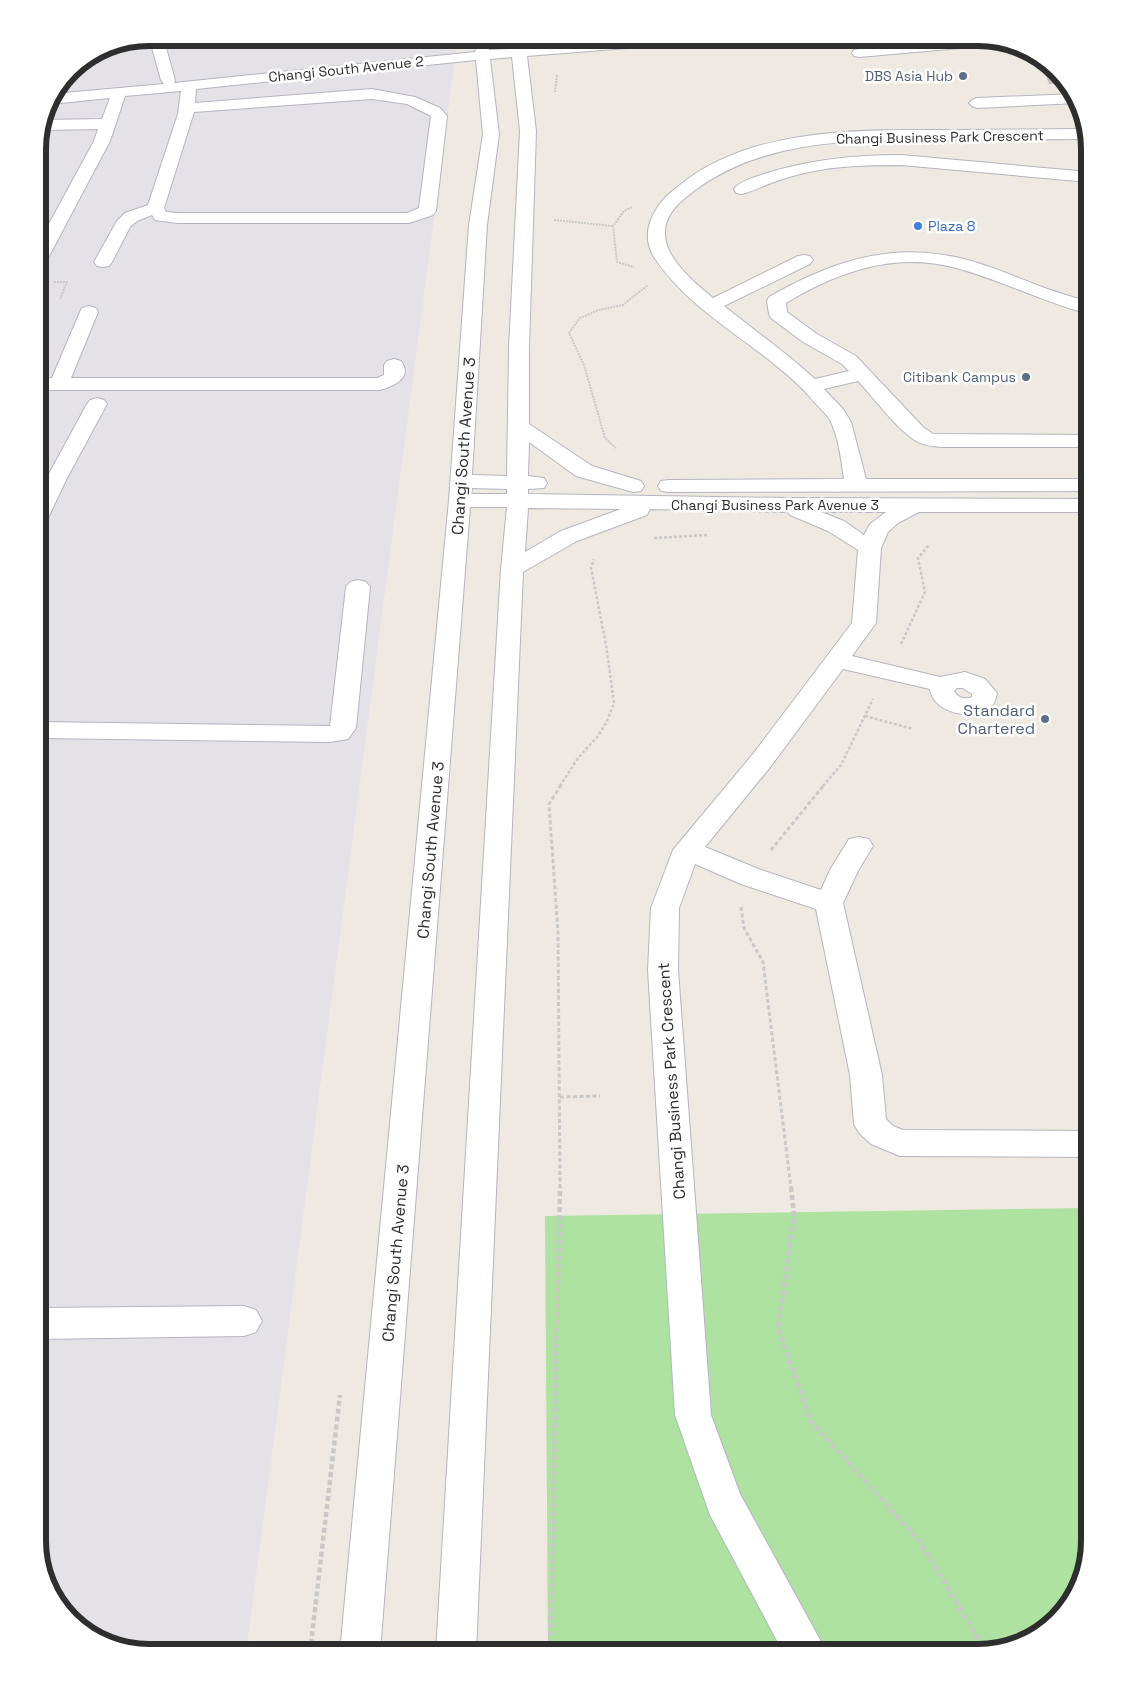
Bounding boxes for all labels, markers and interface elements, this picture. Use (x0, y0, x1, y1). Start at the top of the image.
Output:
street label: Changi South Avenue 2 (268, 52, 424, 86)
place label: DBS Asia Hub (865, 67, 953, 85)
marker: DBS Asia Hub (957, 70, 969, 82)
street label: Changi Business Park Crescent (836, 126, 1044, 148)
place label: Plaza 8 (928, 217, 976, 235)
marker: Plaza 8 (912, 220, 924, 232)
street label: Changi South Avenue 3 (447, 356, 480, 536)
place label: Citibank Campus (903, 368, 1016, 386)
marker: Citibank Campus (1020, 371, 1032, 383)
street label: Changi Business Park Avenue 3 (671, 496, 879, 514)
place label: Standard Chartered (958, 700, 1035, 739)
marker: Standard Chartered (1039, 713, 1051, 725)
street label: Changi South Avenue 3 (412, 760, 449, 940)
street label: Changi Business Park Crescent (653, 962, 690, 1200)
street label: Changi South Avenue 3 (377, 1163, 414, 1343)

